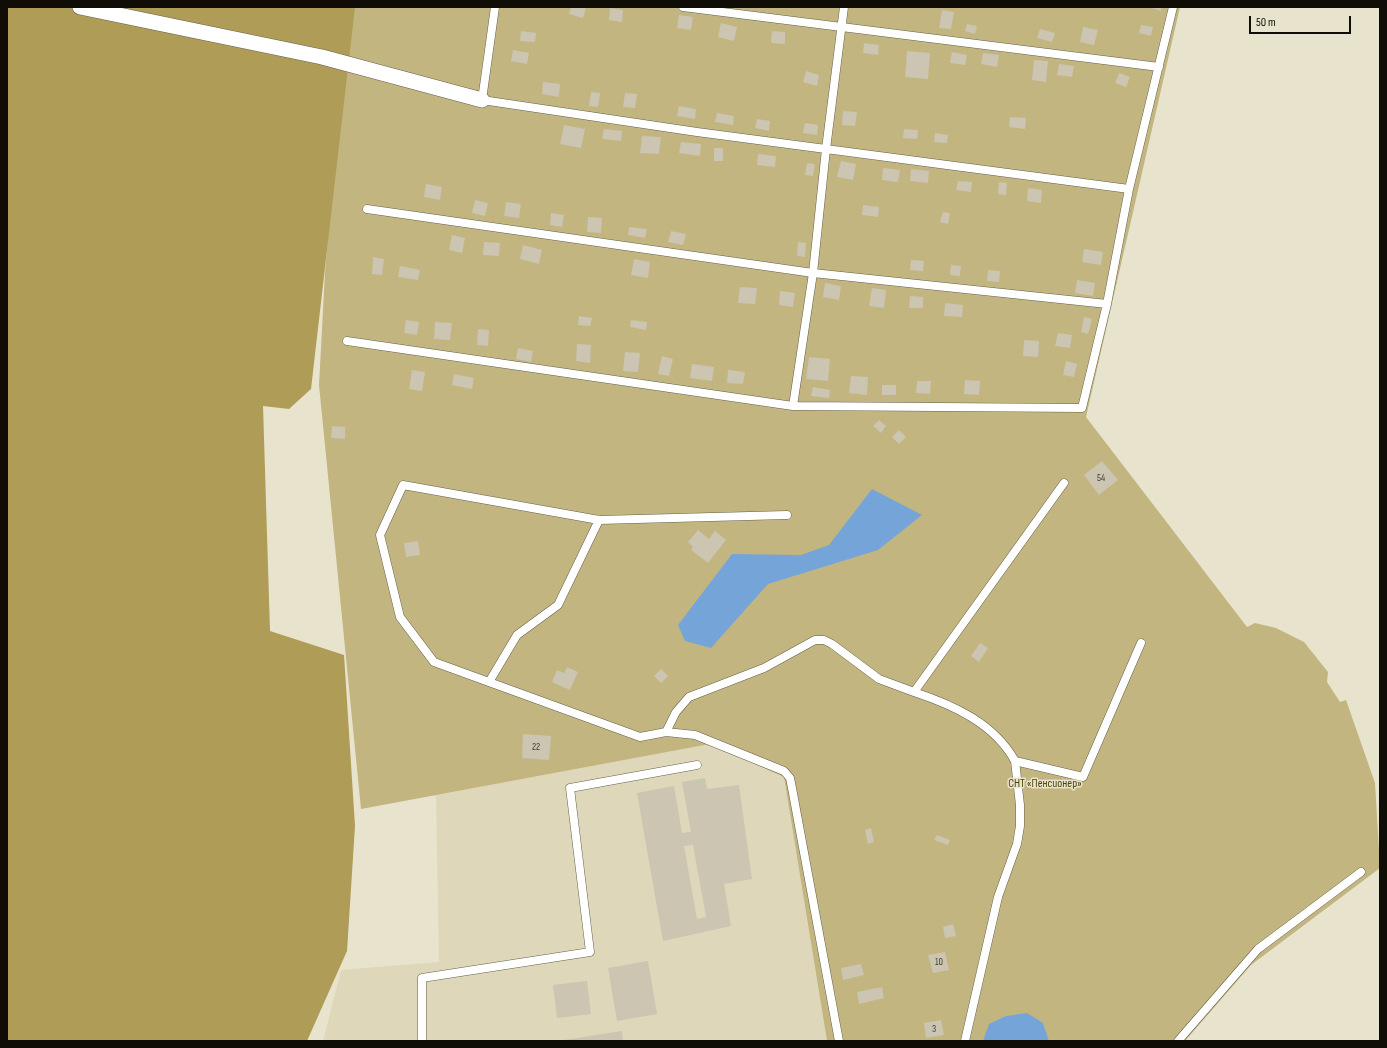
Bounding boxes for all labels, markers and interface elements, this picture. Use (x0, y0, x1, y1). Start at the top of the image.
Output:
scale bar (1251, 8, 1353, 34)
text: 50 m (1256, 15, 1276, 30)
house number: 54 (1097, 472, 1105, 484)
house number: 22 (532, 741, 540, 753)
park label: СНТ «Пенсионер» (1008, 777, 1082, 791)
house number: 10 (935, 956, 943, 968)
house number: 3 (932, 1023, 936, 1035)

